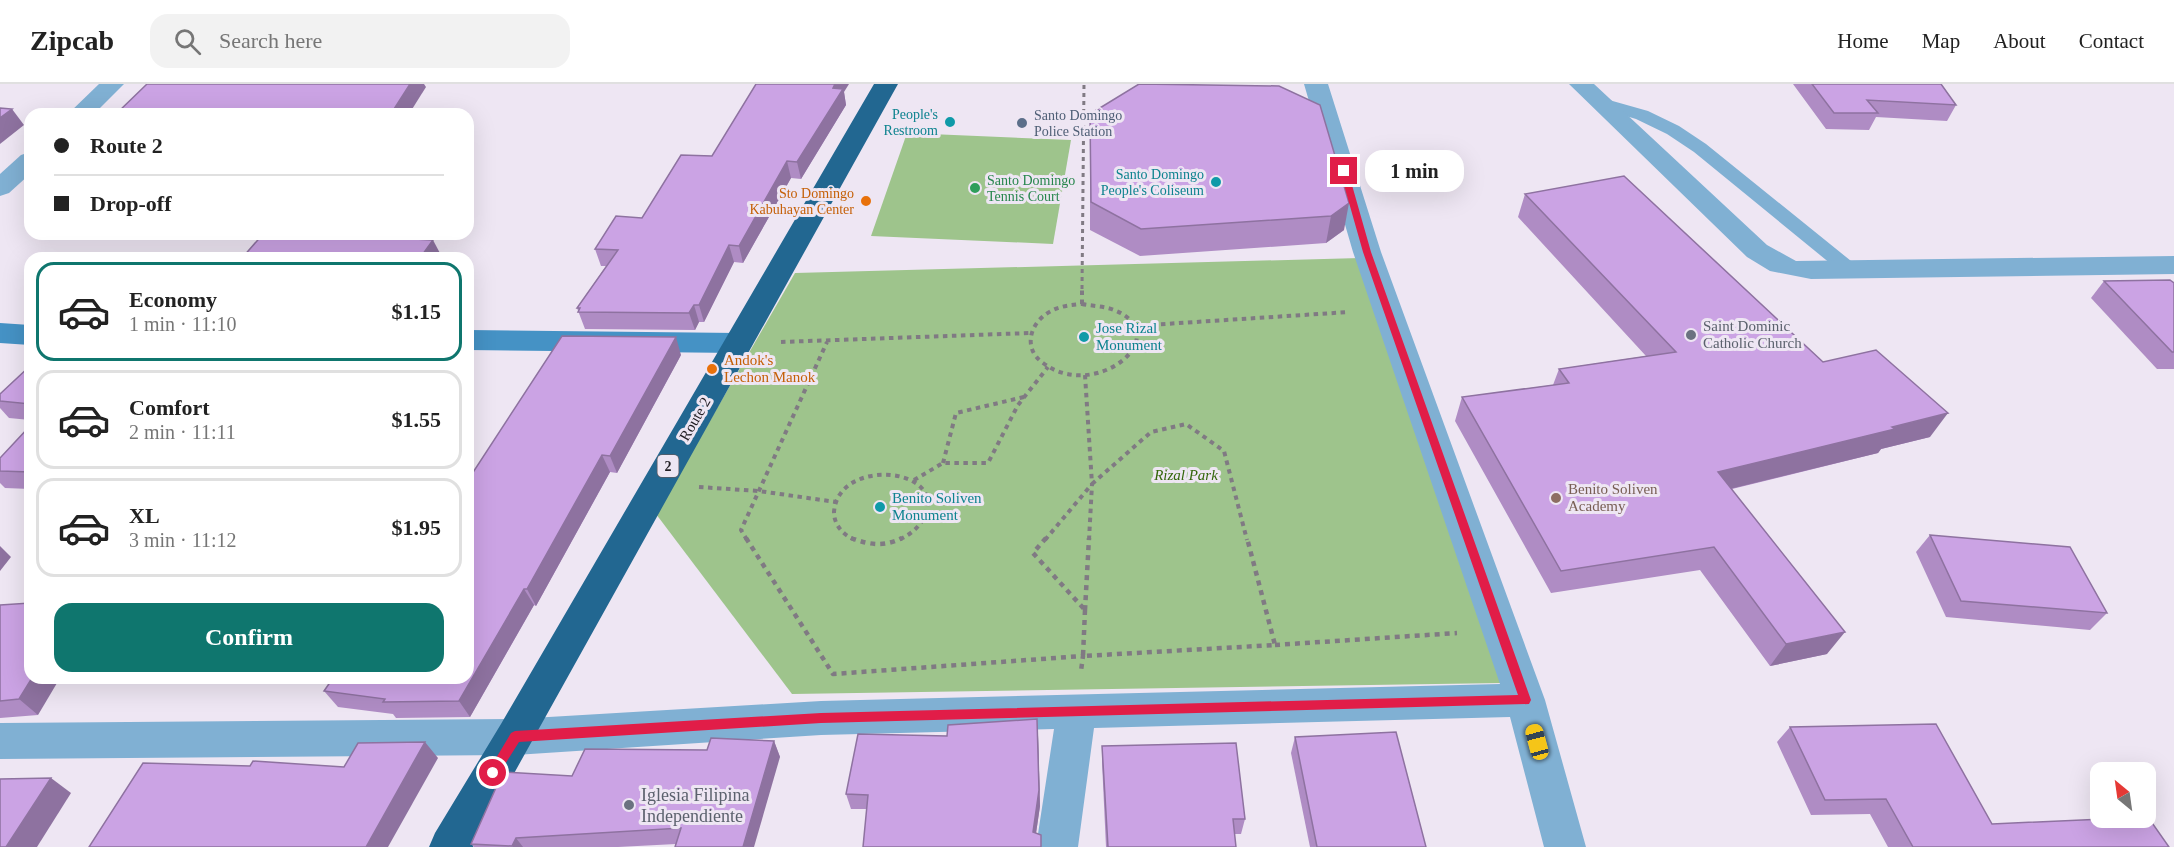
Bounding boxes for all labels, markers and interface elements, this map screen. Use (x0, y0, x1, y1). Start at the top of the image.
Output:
search box (150, 14, 570, 68)
text: Zipcab (30, 25, 114, 56)
icon: search (171, 25, 204, 58)
text: Search here (219, 28, 322, 53)
text: Home (1837, 29, 1889, 53)
text: Map (1922, 29, 1960, 53)
text: About (1993, 29, 2046, 53)
text: Contact (2079, 29, 2144, 53)
place label: People's Restroom (884, 107, 938, 138)
place label: Santo Domingo Police Station (1034, 108, 1122, 139)
marker: People's Restroom (943, 115, 957, 129)
marker: Santo Domingo Police Station (1015, 116, 1029, 130)
text: Route 2 (90, 133, 163, 158)
callout: 1 min (1365, 150, 1464, 192)
route end (1330, 157, 1357, 184)
text: 1 min (1390, 160, 1439, 182)
place label: Santo Domingo People's Coliseum (1101, 167, 1204, 198)
place label: Santo Domingo Tennis Court (987, 173, 1075, 204)
marker: Santo Domingo People's Coliseum (1209, 175, 1223, 189)
marker: Santo Domingo Tennis Court (968, 181, 982, 195)
place label: Sto Domingo Kabuhayan Center (749, 186, 854, 217)
text: Drop-off (90, 191, 171, 216)
marker: Sto Domingo Kabuhayan Center (859, 194, 873, 208)
icon: car (57, 285, 111, 339)
text: Economy (129, 287, 217, 312)
text: $1.15 (392, 299, 441, 324)
text: 1 min · 11:10 (129, 313, 237, 335)
place label: Saint Dominic Catholic Church (1703, 318, 1802, 351)
place label: Jose Rizal Monument (1096, 320, 1163, 353)
marker: Saint Dominic Catholic Church (1684, 328, 1698, 342)
marker: Jose Rizal Monument (1077, 330, 1091, 344)
place label: Andok's Lechon Manok (724, 352, 816, 385)
marker: Andok's Lechon Manok (705, 362, 719, 376)
icon: car (57, 393, 111, 447)
text: Comfort (129, 395, 210, 420)
street label: Route 2 (676, 395, 714, 443)
text: $1.55 (392, 407, 441, 432)
text: 2 min · 11:11 (129, 421, 236, 443)
road number: 2 (658, 455, 678, 477)
park label: Rizal Park (1153, 467, 1218, 483)
place label: Benito Soliven Academy (1568, 481, 1658, 514)
place label: Benito Soliven Monument (892, 490, 982, 523)
marker: Benito Soliven Academy (1549, 491, 1563, 505)
marker: Benito Soliven Monument (873, 500, 887, 514)
icon: car (57, 501, 111, 555)
text: XL (129, 503, 160, 528)
text: $1.95 (392, 515, 441, 540)
text: 3 min · 11:12 (129, 529, 237, 551)
button: Confirm (54, 603, 444, 672)
car (1524, 722, 1550, 762)
route start (479, 759, 506, 786)
north arrow (2090, 762, 2156, 828)
map controls (2090, 762, 2156, 828)
place label: Iglesia Filipina Independiente (641, 785, 749, 826)
marker: Iglesia Filipina Independiente (622, 798, 636, 812)

